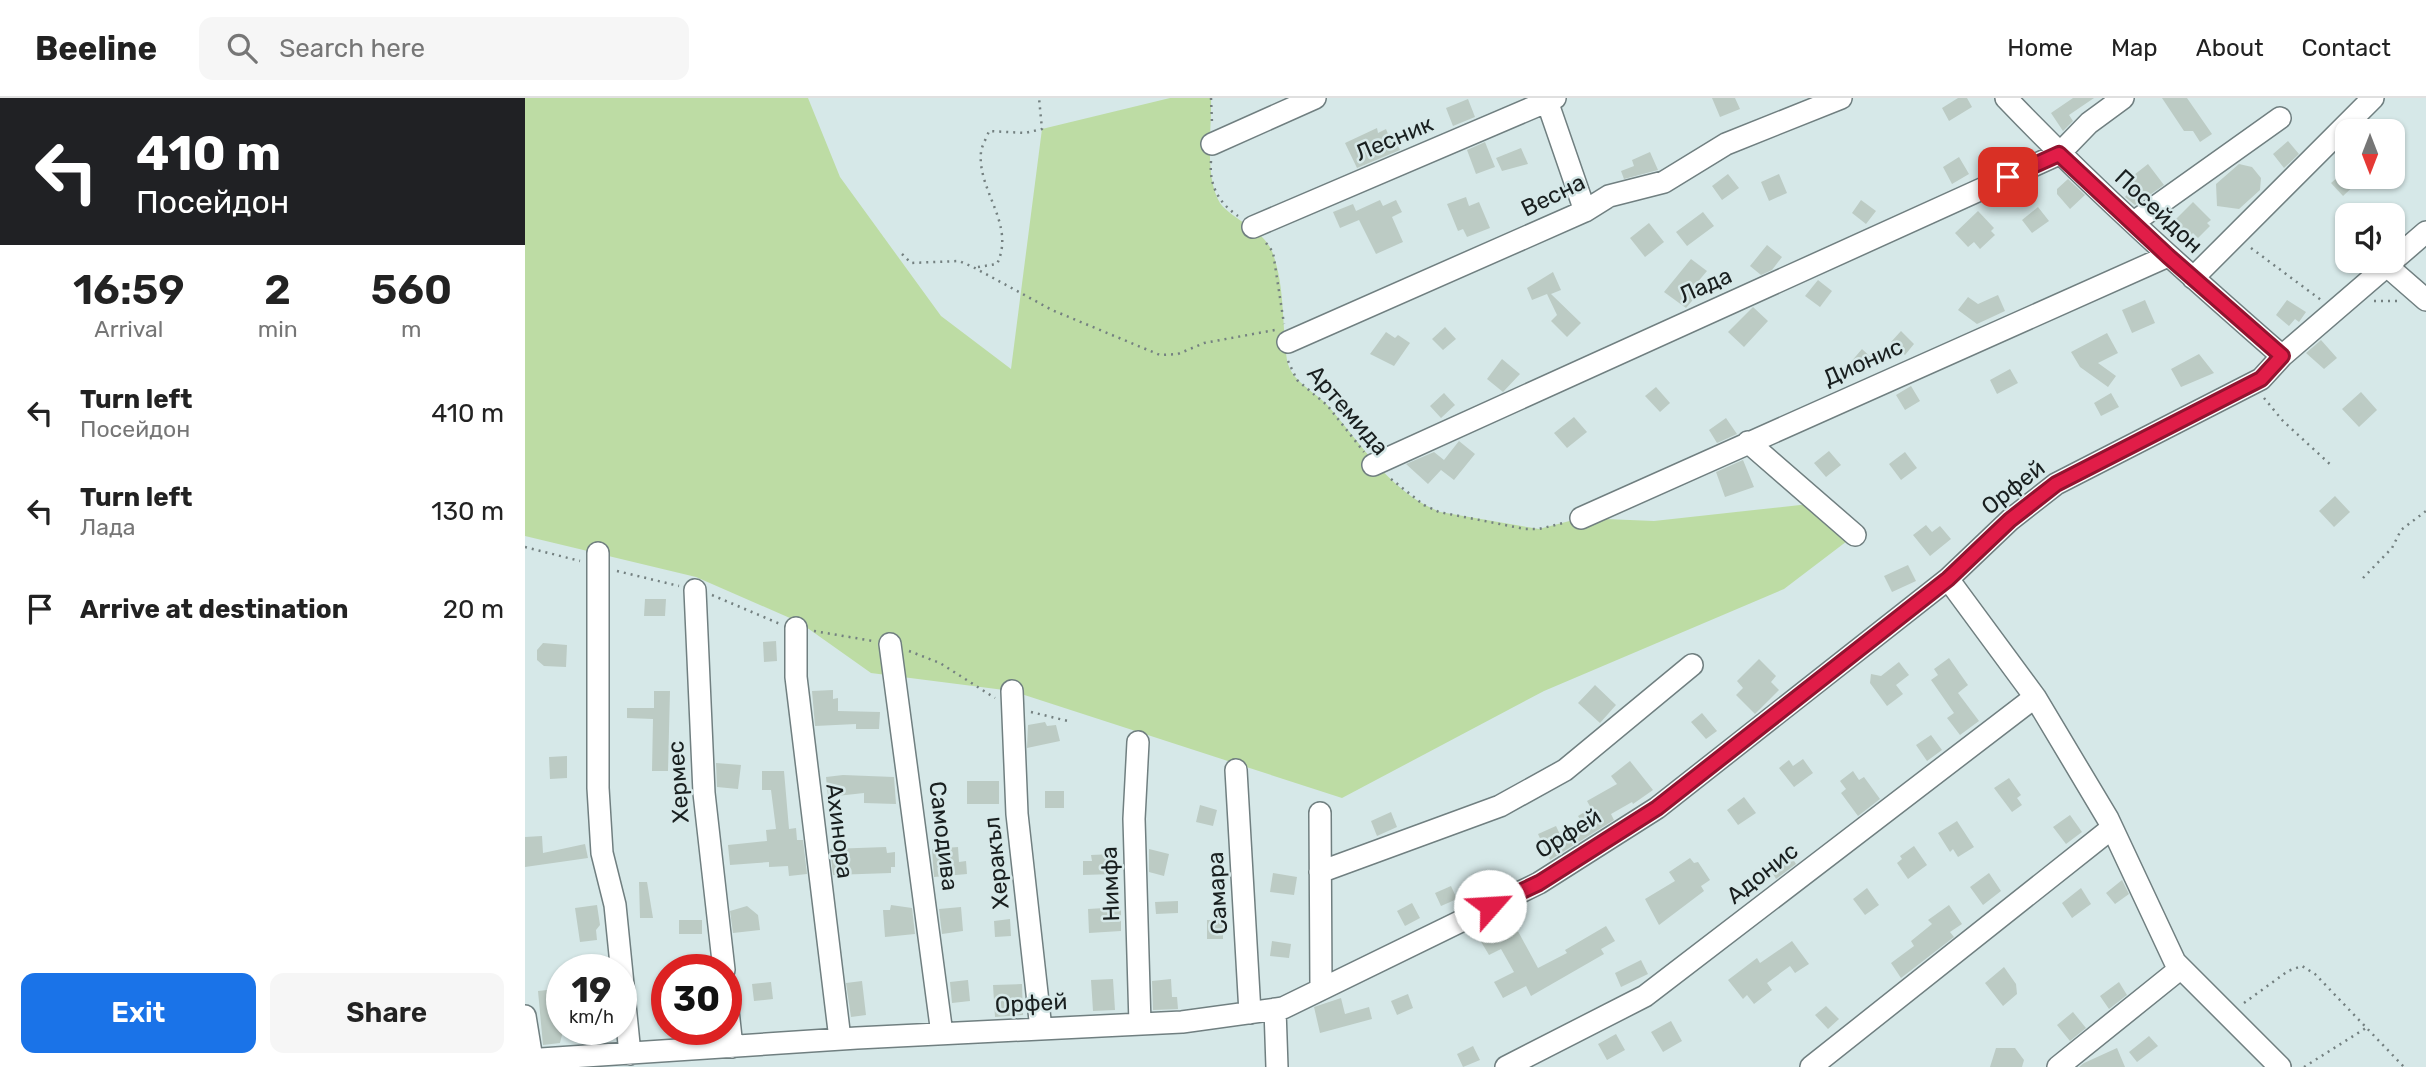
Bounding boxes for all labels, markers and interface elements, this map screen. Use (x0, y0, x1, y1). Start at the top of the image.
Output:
search box (199, 17, 689, 80)
text: Beeline (35, 29, 157, 68)
icon: search (223, 29, 261, 67)
text: Search here (279, 33, 425, 64)
text: Home (2007, 34, 2073, 62)
text: Map (2111, 34, 2158, 62)
text: About (2196, 34, 2264, 62)
text: Contact (2302, 34, 2391, 62)
street label: Лесник (1351, 109, 1437, 167)
north arrow (2335, 119, 2405, 189)
map controls (2335, 119, 2405, 273)
text: 410 m (136, 124, 281, 182)
icon: left (21, 126, 112, 217)
pin (1978, 147, 2038, 207)
icon: arrive (1989, 158, 2027, 196)
street label: Посейдон (2109, 163, 2209, 259)
street label: Весна (1516, 168, 1590, 222)
text: Посейдон (136, 183, 289, 221)
button: sound (2335, 203, 2405, 273)
street label: Лада (1674, 261, 1736, 309)
text: 16:59 (73, 265, 185, 315)
text: 2 (264, 265, 291, 315)
text: 560 (371, 265, 452, 315)
text: Arrival (94, 315, 163, 343)
text: min (258, 315, 298, 343)
text: m (401, 315, 422, 343)
street label: Дионис (1819, 332, 1907, 392)
street label: Артемида (1301, 359, 1395, 461)
text: Turn left (80, 384, 192, 415)
icon: left (21, 394, 59, 432)
text: 410 m (431, 398, 504, 429)
text: Посейдон (80, 415, 190, 443)
street label: Орфей (1976, 454, 2050, 520)
text: Turn left (80, 482, 192, 513)
icon: left (21, 492, 59, 530)
text: 130 m (431, 496, 504, 527)
text: Лада (80, 513, 135, 541)
icon: arrive (21, 590, 59, 628)
text: Arrive at destination (80, 594, 348, 625)
text: 20 m (443, 594, 504, 625)
street label: Хермес (661, 740, 695, 824)
street label: Самодива (923, 780, 965, 892)
street label: Ахинора (820, 782, 860, 880)
street label: Орфей (1530, 802, 1606, 864)
street label: Херакъл (977, 815, 1015, 911)
street label: Адонис (1721, 836, 1803, 910)
street label: Нимфа (1095, 846, 1125, 922)
street label: Самара (1201, 851, 1233, 935)
position arrow (1453, 869, 1527, 943)
speed limit sign: 30 (651, 954, 742, 1045)
text: 19 (572, 969, 611, 1011)
button: Exit (21, 973, 256, 1053)
button: Share (270, 973, 504, 1053)
street label: Орфей (994, 987, 1068, 1019)
text: km/h (569, 1006, 614, 1028)

